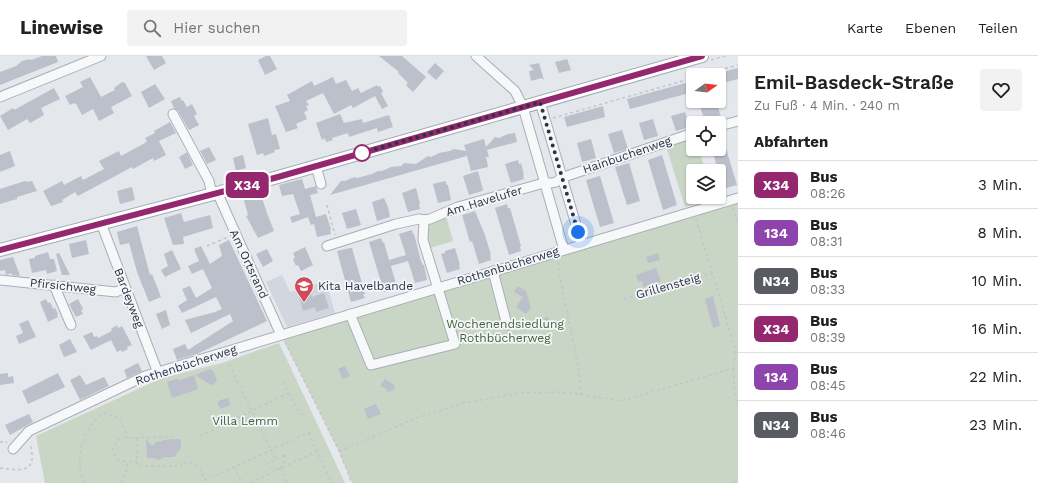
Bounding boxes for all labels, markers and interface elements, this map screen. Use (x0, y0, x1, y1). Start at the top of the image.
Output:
search box (127, 10, 407, 46)
text: Linewise (20, 16, 103, 39)
icon: search (141, 17, 163, 39)
text: Hier suchen (173, 19, 261, 37)
text: Karte (847, 20, 883, 36)
text: Ebenen (905, 20, 956, 36)
text: Teilen (978, 20, 1018, 36)
north arrow (686, 68, 726, 108)
map controls (686, 68, 726, 204)
button: heart (980, 69, 1022, 111)
text: Emil-Basdeck-Straße (754, 71, 954, 94)
text: Zu Fuß · 4 Min. · 240 m (754, 98, 900, 113)
button: locate (686, 116, 726, 156)
street label: Hainbuchenweg (581, 133, 674, 177)
text: Abfahrten (754, 133, 828, 151)
unlabelled marker (353, 144, 371, 162)
button: layers (686, 164, 726, 204)
text: Bus (810, 168, 838, 186)
line badge: X34 (224, 172, 270, 198)
text: 3 Min. (978, 176, 1022, 194)
text: X34 (234, 177, 260, 193)
text: X34 (763, 177, 789, 193)
street label: Am Havelufer (444, 183, 524, 219)
text: 08:26 (810, 186, 845, 201)
text: Bus (810, 216, 838, 234)
your location (568, 222, 588, 242)
text: 8 Min. (978, 224, 1022, 242)
text: 134 (764, 225, 788, 241)
street label: Am Ortsrand (227, 227, 271, 301)
text: 08:31 (810, 234, 843, 249)
street label: Rothenbücherweg (455, 244, 561, 288)
text: Bus (810, 264, 838, 282)
street label: Bardeyweg (111, 266, 147, 330)
street label: Grillensteig (634, 270, 702, 302)
text: 10 Min. (972, 272, 1022, 290)
text: N34 (762, 273, 790, 289)
school or university icon: Kita Havelbande (293, 275, 315, 303)
street label: Pfirsichweg (29, 276, 97, 297)
place label: Kita Havelbande (318, 279, 413, 293)
text: 08:33 (810, 282, 845, 297)
text: Bus (810, 312, 838, 330)
park label: Wochenendsiedlung Rothbücherweg (446, 317, 564, 345)
text: 16 Min. (972, 320, 1022, 338)
text: X34 (763, 321, 789, 337)
text: 08:39 (810, 330, 846, 345)
street label: Rothenbücherweg (134, 342, 239, 388)
text: Bus (810, 360, 838, 378)
text: 22 Min. (969, 368, 1022, 386)
text: 134 (764, 369, 788, 385)
text: 08:45 (810, 378, 845, 393)
text: Bus (810, 408, 838, 426)
park label: Villa Lemm (212, 414, 278, 428)
text: 23 Min. (969, 416, 1022, 434)
text: N34 (762, 417, 790, 433)
text: 08:46 (810, 426, 846, 441)

